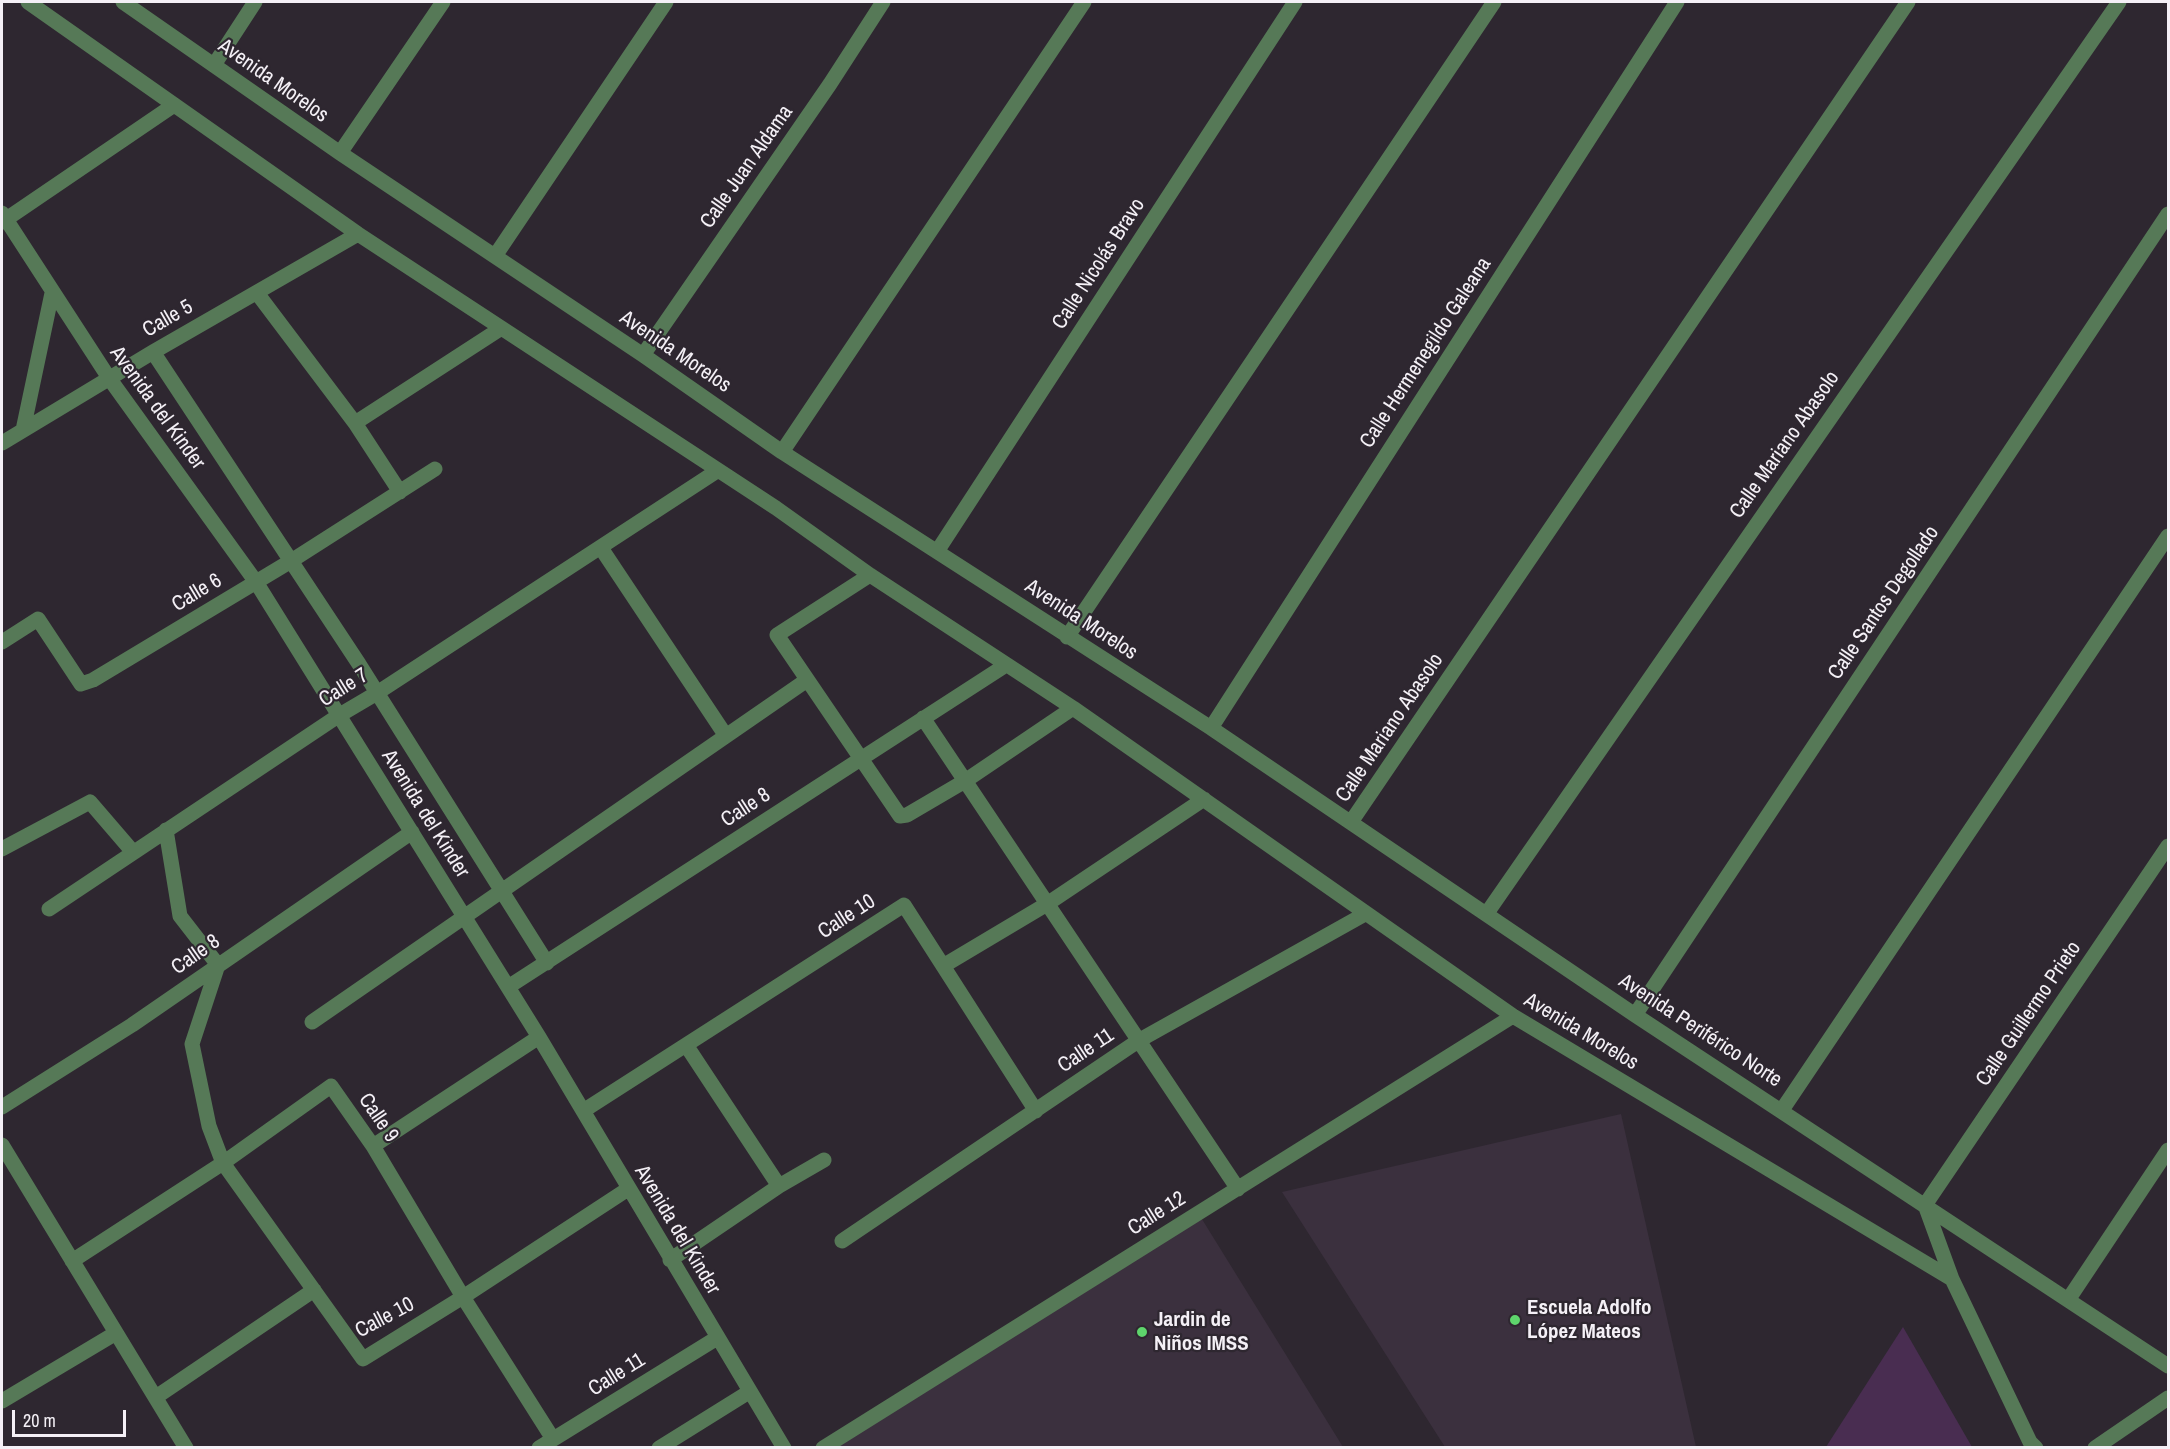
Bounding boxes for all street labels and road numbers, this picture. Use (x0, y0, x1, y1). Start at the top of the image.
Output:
street label: Avenida Morelos (213, 34, 333, 128)
street label: Calle Juan Aldama (695, 101, 799, 233)
street label: Calle Nicolás Bravo (1047, 194, 1151, 334)
street label: Calle Hermenegildo Galeana (1355, 253, 1497, 453)
street label: Calle 5 (138, 295, 198, 343)
street label: Avenida Morelos (615, 306, 735, 398)
street label: Avenida del Kinder (104, 341, 210, 475)
street label: Calle Mariano Abasolo (1725, 366, 1845, 524)
street label: Calle Santos Degollado (1823, 521, 1945, 685)
street label: Calle 6 (168, 568, 226, 618)
street label: Avenida Morelos (1020, 574, 1142, 666)
street label: Calle Mariano Abasolo (1331, 649, 1449, 807)
street label: Calle 7 (315, 663, 373, 713)
street label: Avenida del Kinder (376, 745, 474, 883)
street label: Calle 8 (717, 783, 775, 833)
street label: Calle 10 (814, 889, 880, 945)
street label: Calle 8 (167, 929, 225, 981)
street label: Calle Guillermo Prieto (1971, 937, 2087, 1091)
street label: Avenida Periférico Norte (1614, 969, 1786, 1093)
street label: Avenida Morelos (1519, 988, 1643, 1076)
street label: Calle 11 (1053, 1023, 1119, 1079)
street label: Calle 9 (353, 1089, 403, 1147)
street label: Avenida del Kinder (629, 1161, 725, 1299)
street label: Calle 12 (1124, 1187, 1190, 1241)
street label: Calle 10 (351, 1292, 419, 1344)
street label: Calle 11 (584, 1348, 650, 1402)

